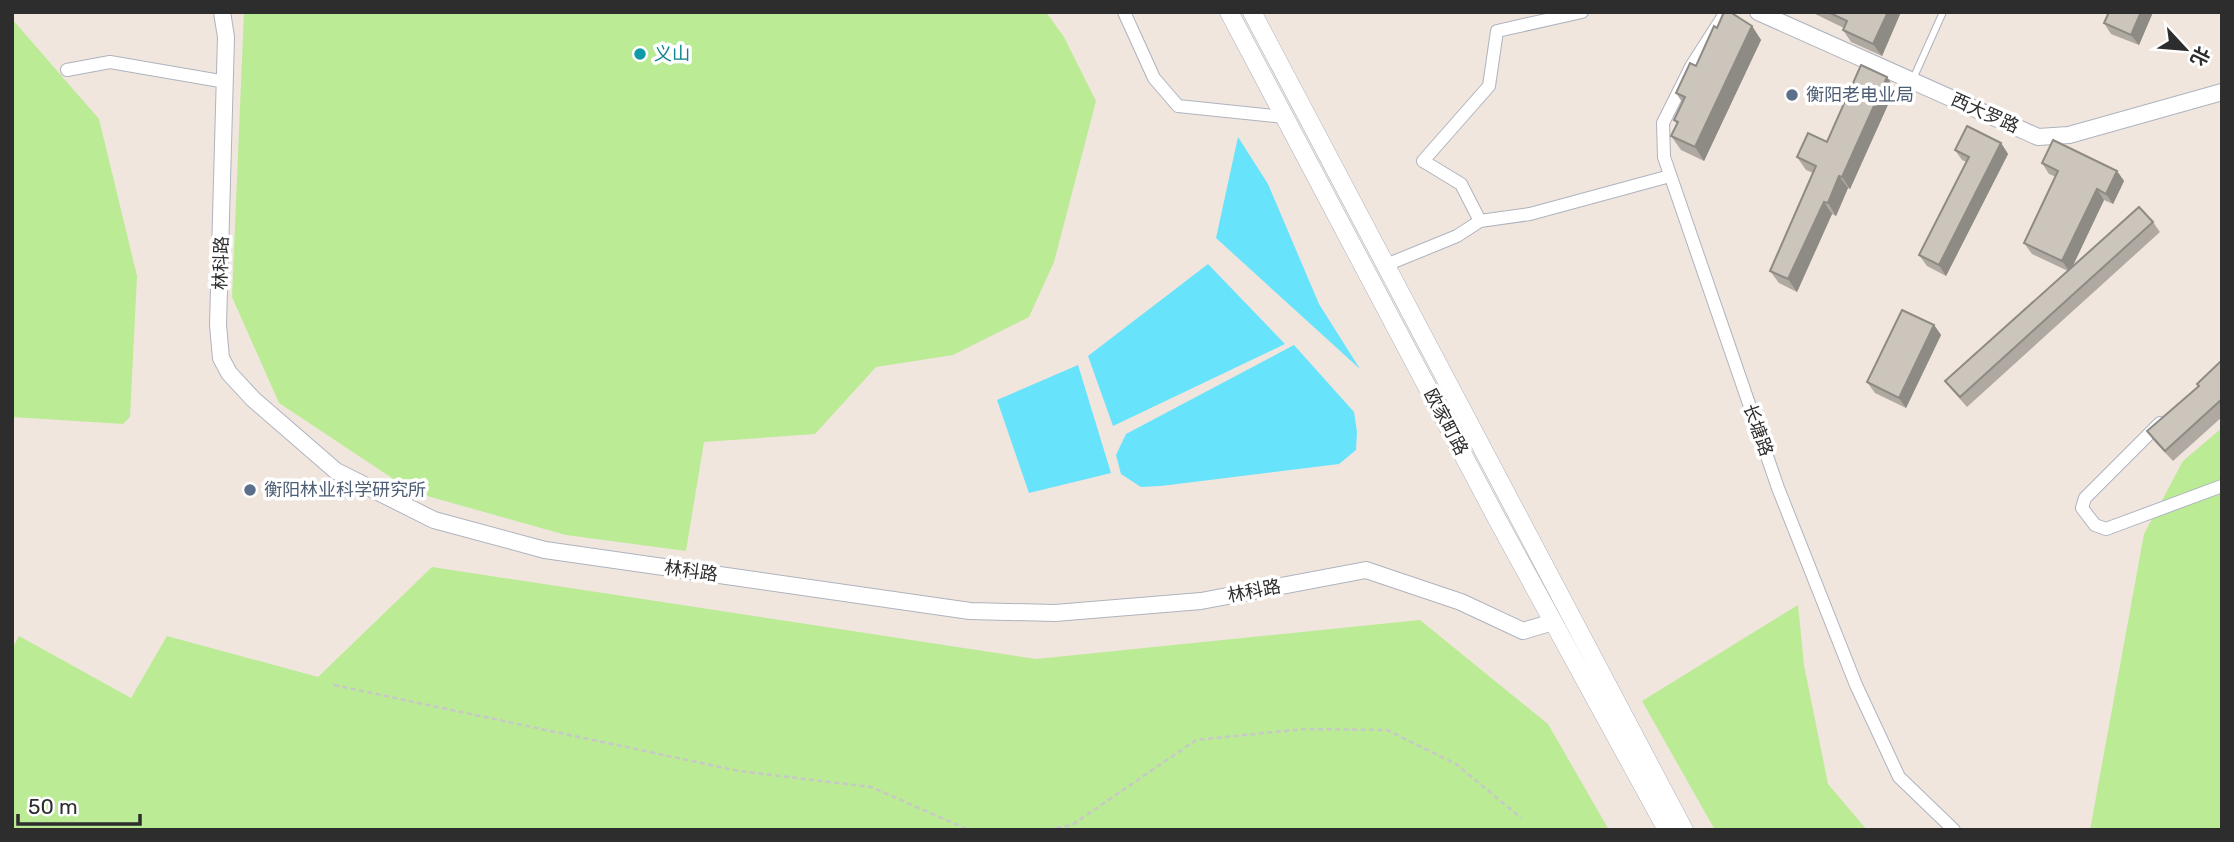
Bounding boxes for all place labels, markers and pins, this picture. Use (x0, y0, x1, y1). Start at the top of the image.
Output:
place label: 义山 (654, 43, 690, 65)
marker: 义山 (632, 46, 648, 62)
place label: 衡阳老电业局 (1806, 84, 1914, 106)
marker: 衡阳老电业局 (1784, 87, 1800, 103)
place label: 衡阳林业科学研究所 (264, 479, 426, 501)
marker: 衡阳林业科学研究所 (242, 482, 258, 498)

